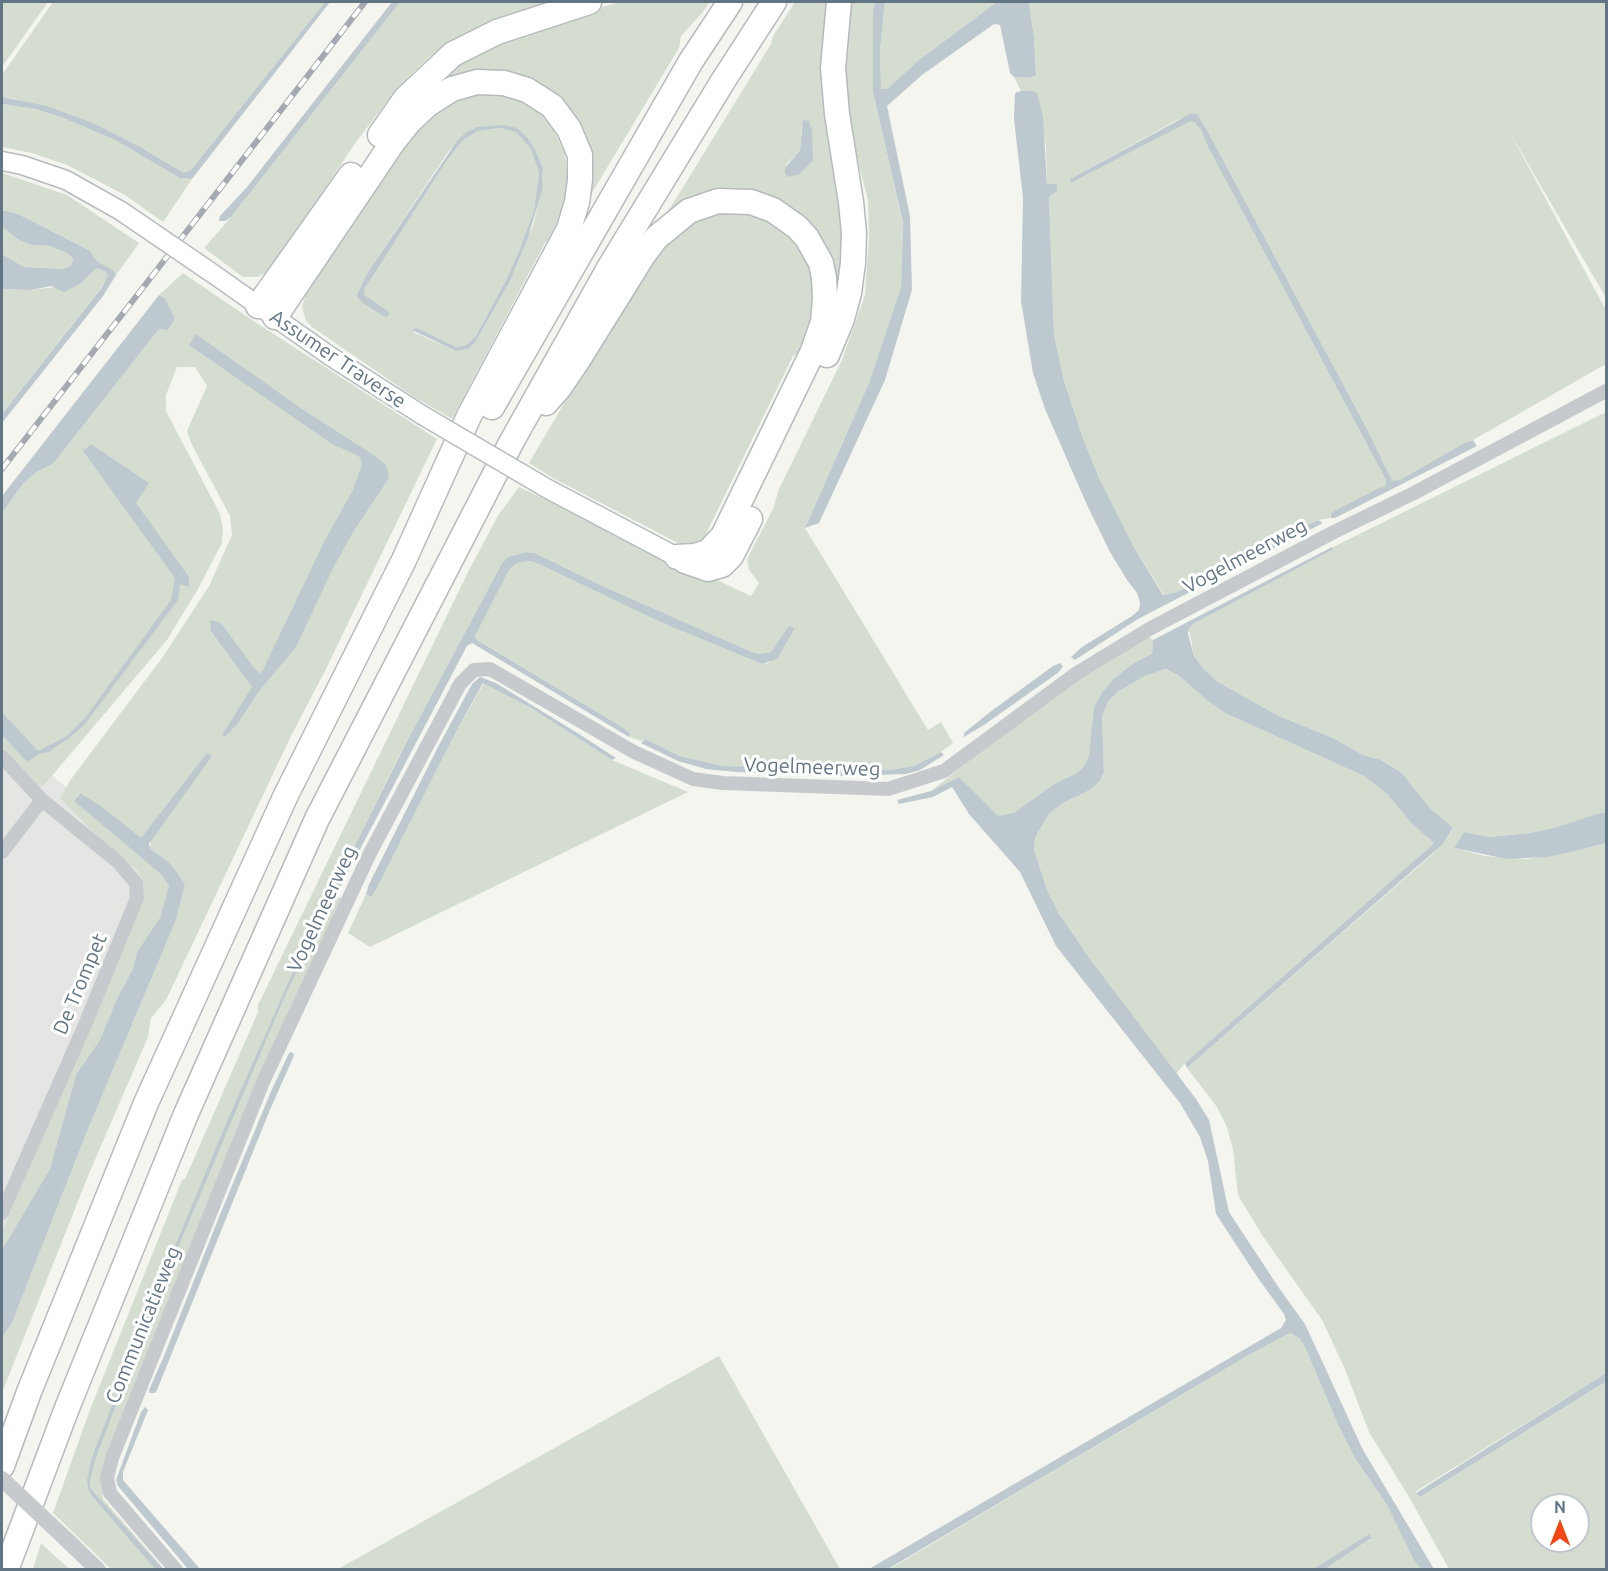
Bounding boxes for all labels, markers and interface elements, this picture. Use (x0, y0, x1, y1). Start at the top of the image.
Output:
street label: Assumer Traverse (265, 305, 411, 413)
street label: Vogelmeerweg (1179, 513, 1311, 599)
street label: Vogelmeerweg (743, 753, 881, 781)
street label: Vogelmeerweg (282, 842, 362, 976)
street label: De Trompet (48, 930, 112, 1038)
street label: Communicatieweg (101, 1243, 185, 1407)
north arrow (1530, 1493, 1590, 1553)
text: N (1554, 1498, 1566, 1516)

